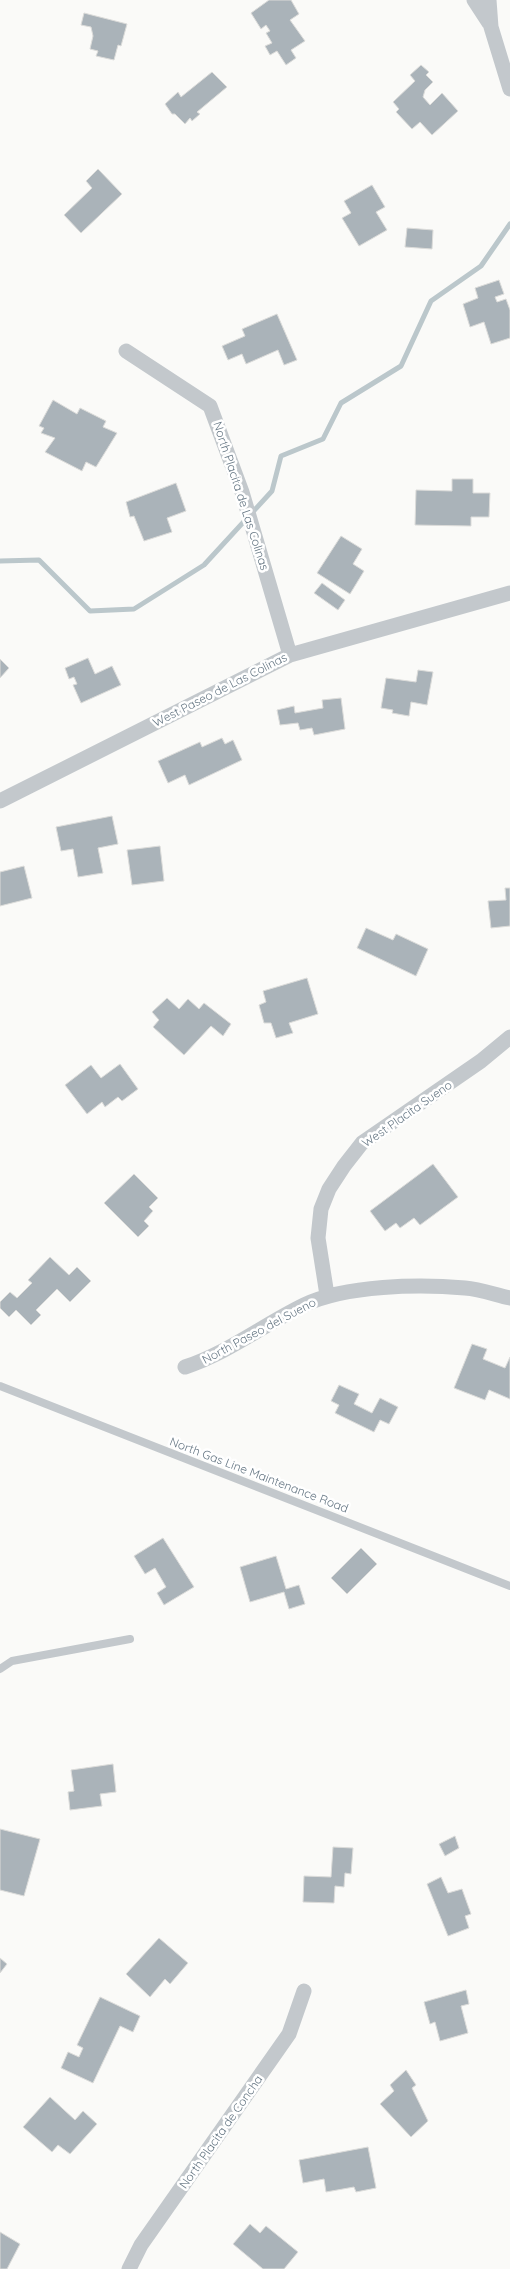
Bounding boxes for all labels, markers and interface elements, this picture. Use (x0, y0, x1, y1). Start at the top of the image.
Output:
street label: North Placita de Las Colinas (210, 420, 273, 572)
street label: West Paseo de Las Colinas (150, 649, 290, 730)
street label: West Placita Sueno (359, 1077, 455, 1150)
street label: North Paseo del Sueno (199, 1294, 318, 1367)
street label: North Gas Line Maintenance Road (168, 1433, 351, 1516)
street label: North Placita de Concha (176, 2072, 265, 2191)

